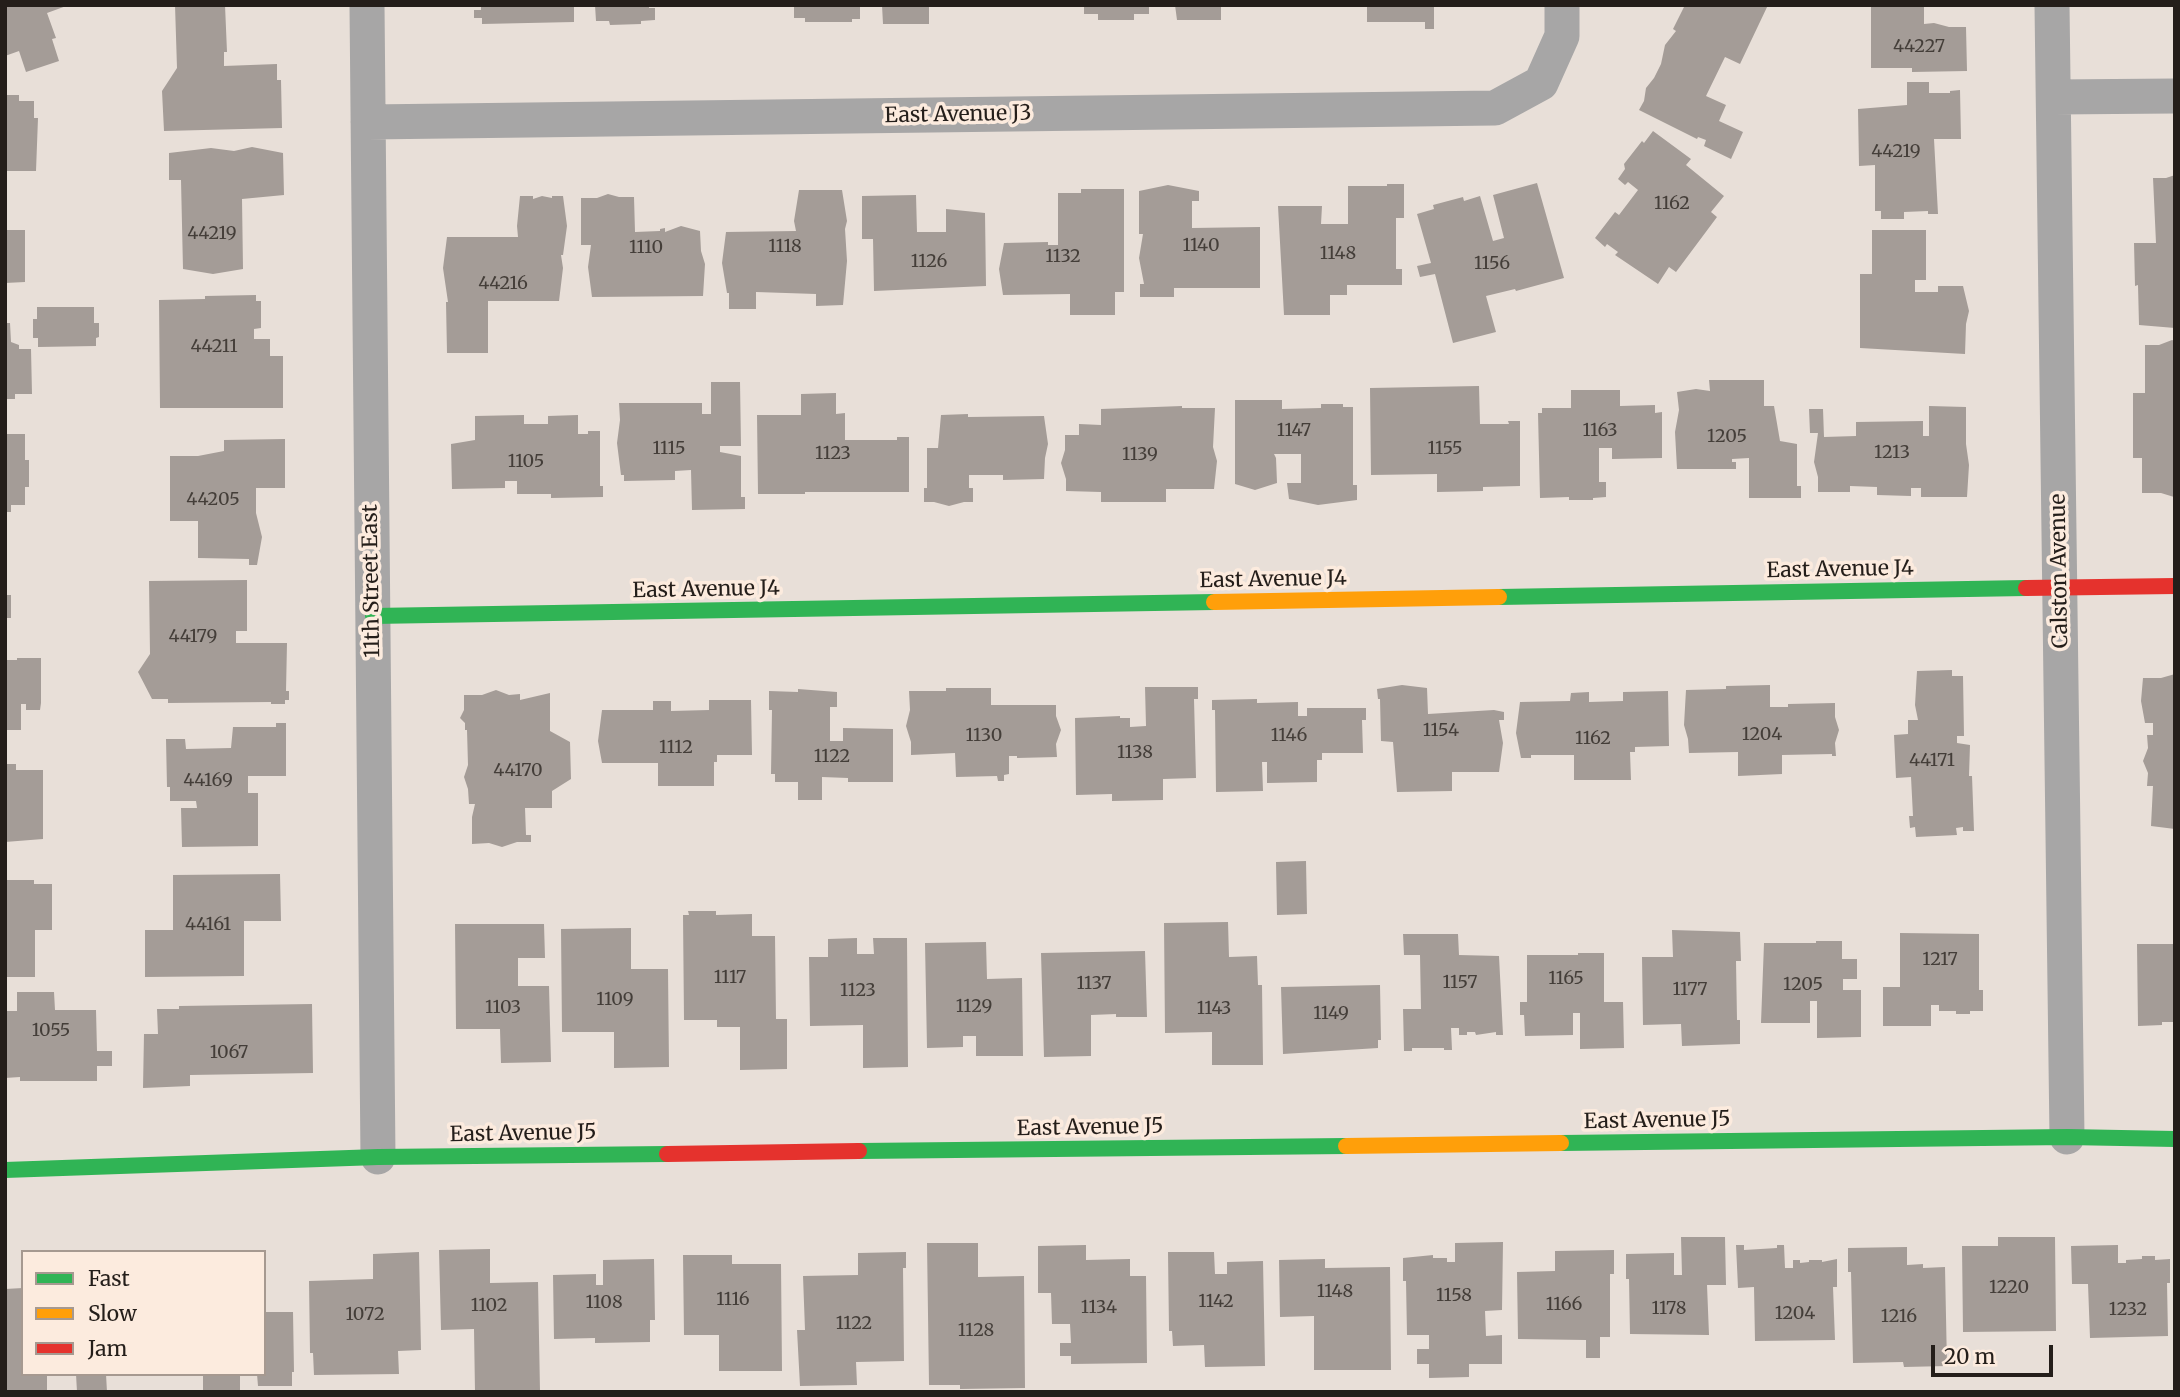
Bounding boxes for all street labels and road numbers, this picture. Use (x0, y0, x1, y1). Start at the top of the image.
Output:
street label: East Avenue J3 (884, 101, 1032, 129)
street label: Calston Avenue (2046, 493, 2074, 649)
street label: 11th Street East (358, 504, 386, 658)
street label: East Avenue J4 (1766, 556, 1914, 584)
street label: East Avenue J4 (1199, 566, 1347, 594)
street label: East Avenue J4 (632, 576, 780, 604)
street label: East Avenue J5 (1583, 1107, 1731, 1135)
street label: East Avenue J5 (1016, 1114, 1164, 1142)
street label: East Avenue J5 (449, 1120, 597, 1148)

